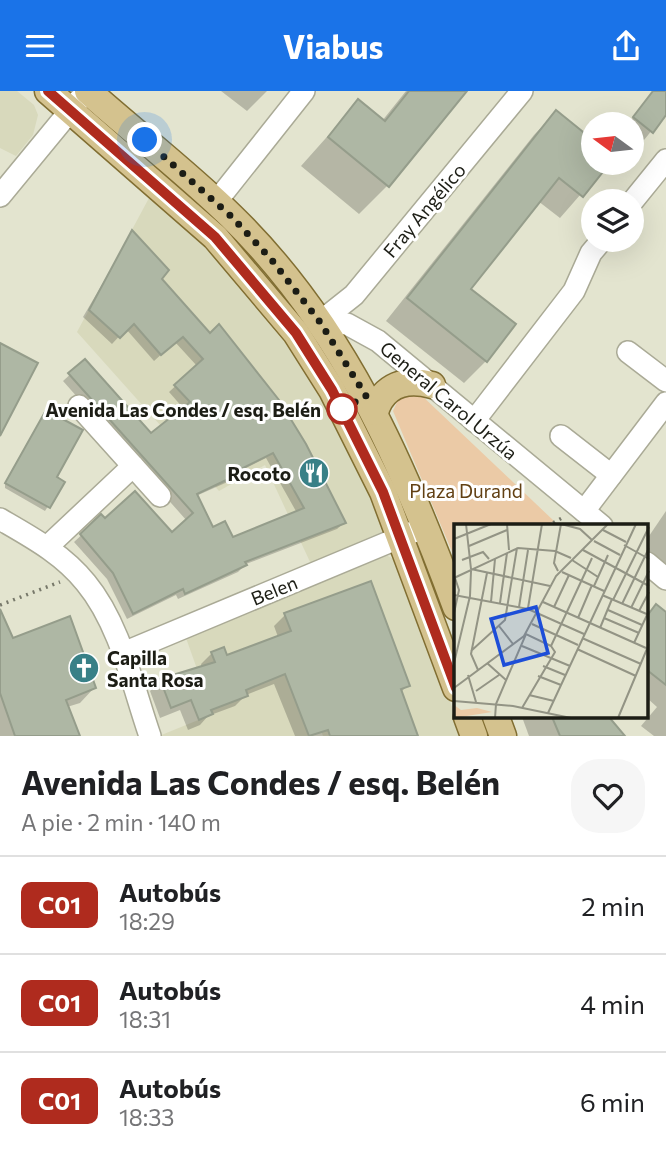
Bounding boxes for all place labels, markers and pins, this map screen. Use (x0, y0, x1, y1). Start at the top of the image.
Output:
marker: Avenida Las Condes / esq. Belén (327, 394, 357, 424)
place label: Avenida Las Condes / esq. Belén (45, 398, 321, 421)
restaurant icon: Rocoto (297, 456, 331, 490)
place label: Rocoto (227, 462, 291, 485)
place label: Capilla Santa Rosa (107, 646, 204, 691)
church icon: Capilla Santa Rosa (67, 651, 101, 685)

